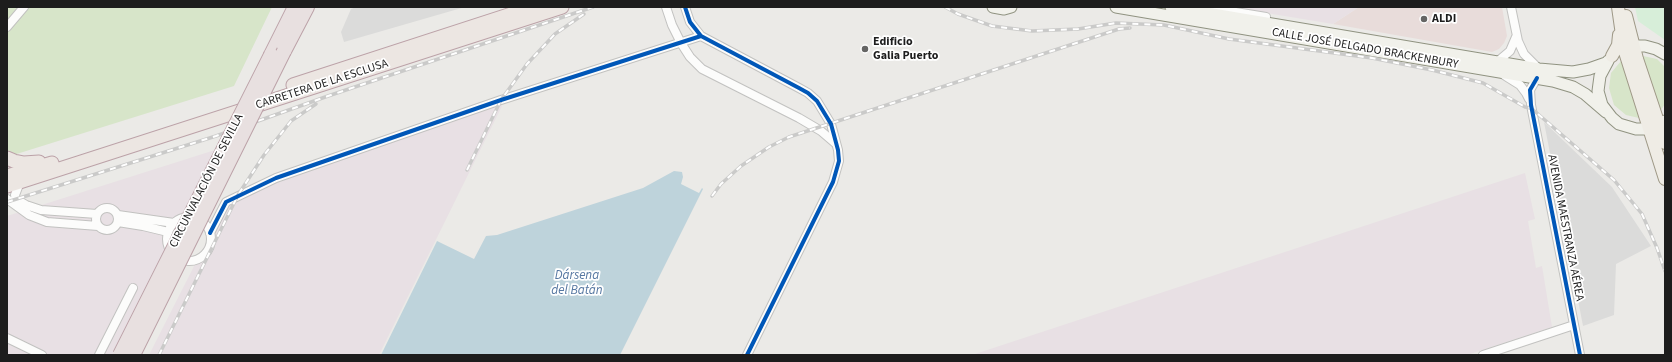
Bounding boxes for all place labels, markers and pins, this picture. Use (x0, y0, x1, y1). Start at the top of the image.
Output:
place label: ALDI (1432, 12, 1456, 26)
marker: ALDI (1419, 14, 1429, 24)
place label: Edificio Galia Puerto (873, 35, 938, 63)
marker: Edificio Galia Puerto (860, 44, 870, 54)

